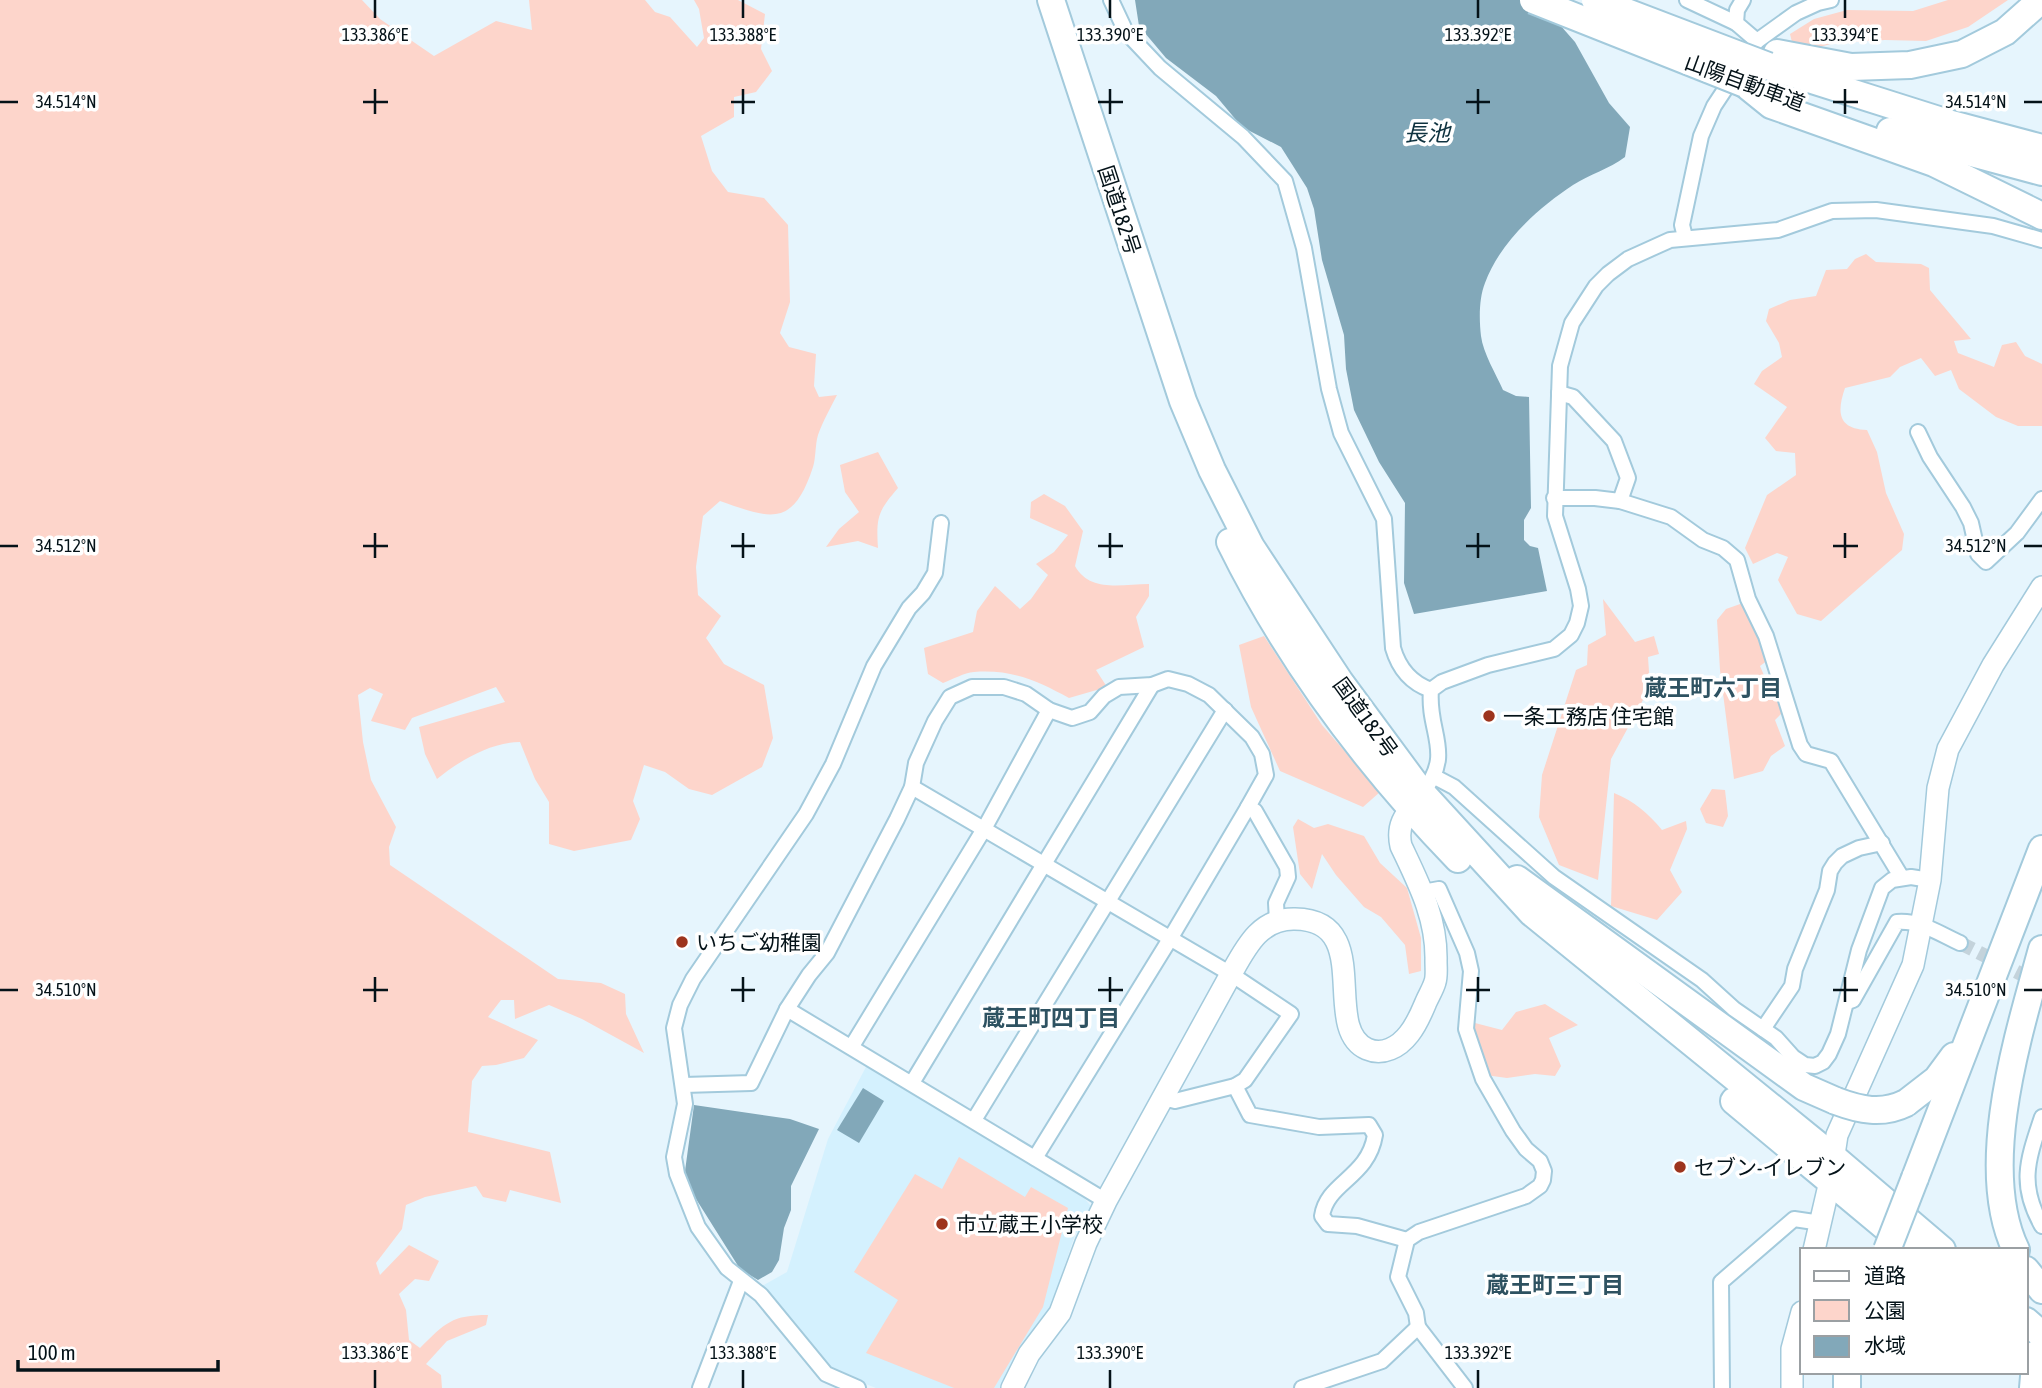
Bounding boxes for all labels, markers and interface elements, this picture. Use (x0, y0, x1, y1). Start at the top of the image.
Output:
text: 133.386°E (342, 24, 409, 45)
text: 133.388°E (710, 24, 777, 45)
text: 133.390°E (1077, 24, 1144, 45)
text: 133.392°E (1445, 24, 1512, 45)
text: 133.394°E (1812, 24, 1879, 45)
street label: 山陽自動車道 (1682, 49, 1808, 115)
text: 34.514°N (35, 91, 97, 112)
text: 34.514°N (1945, 91, 2007, 112)
water label: 長池 (1404, 120, 1452, 146)
street label: 国道182号 (1094, 162, 1146, 258)
text: 34.512°N (35, 535, 97, 556)
text: 34.512°N (1945, 535, 2007, 556)
street label: 国道182号 (1329, 672, 1403, 762)
district label: 蔵王町六丁目 (1644, 675, 1782, 701)
place label: 一条工務店 住宅館 (1503, 704, 1674, 728)
marker: 一条工務店 住宅館 (1481, 708, 1497, 724)
place label: いちご幼稚園 (696, 930, 822, 954)
marker: いちご幼稚園 (674, 934, 690, 950)
text: 34.510°N (35, 979, 97, 1000)
text: 34.510°N (1945, 979, 2007, 1000)
district label: 蔵王町四丁目 (982, 1005, 1120, 1031)
place label: セブン-イレブン (1694, 1155, 1846, 1179)
marker: セブン-イレブン (1672, 1159, 1688, 1175)
place label: 市立蔵王小学校 (956, 1212, 1103, 1236)
marker: 市立蔵王小学校 (934, 1216, 950, 1232)
legend (1800, 1248, 2028, 1374)
text: 道路 (1864, 1263, 1906, 1287)
district label: 蔵王町三丁目 (1486, 1272, 1624, 1298)
text: 公園 (1864, 1298, 1906, 1322)
scale bar (18, 1328, 217, 1372)
text: 水域 (1864, 1333, 1906, 1357)
text: 100 m (28, 1340, 76, 1364)
text: 133.386°E (342, 1342, 409, 1363)
text: 133.388°E (710, 1342, 777, 1363)
text: 133.390°E (1077, 1342, 1144, 1363)
text: 133.392°E (1445, 1342, 1512, 1363)

